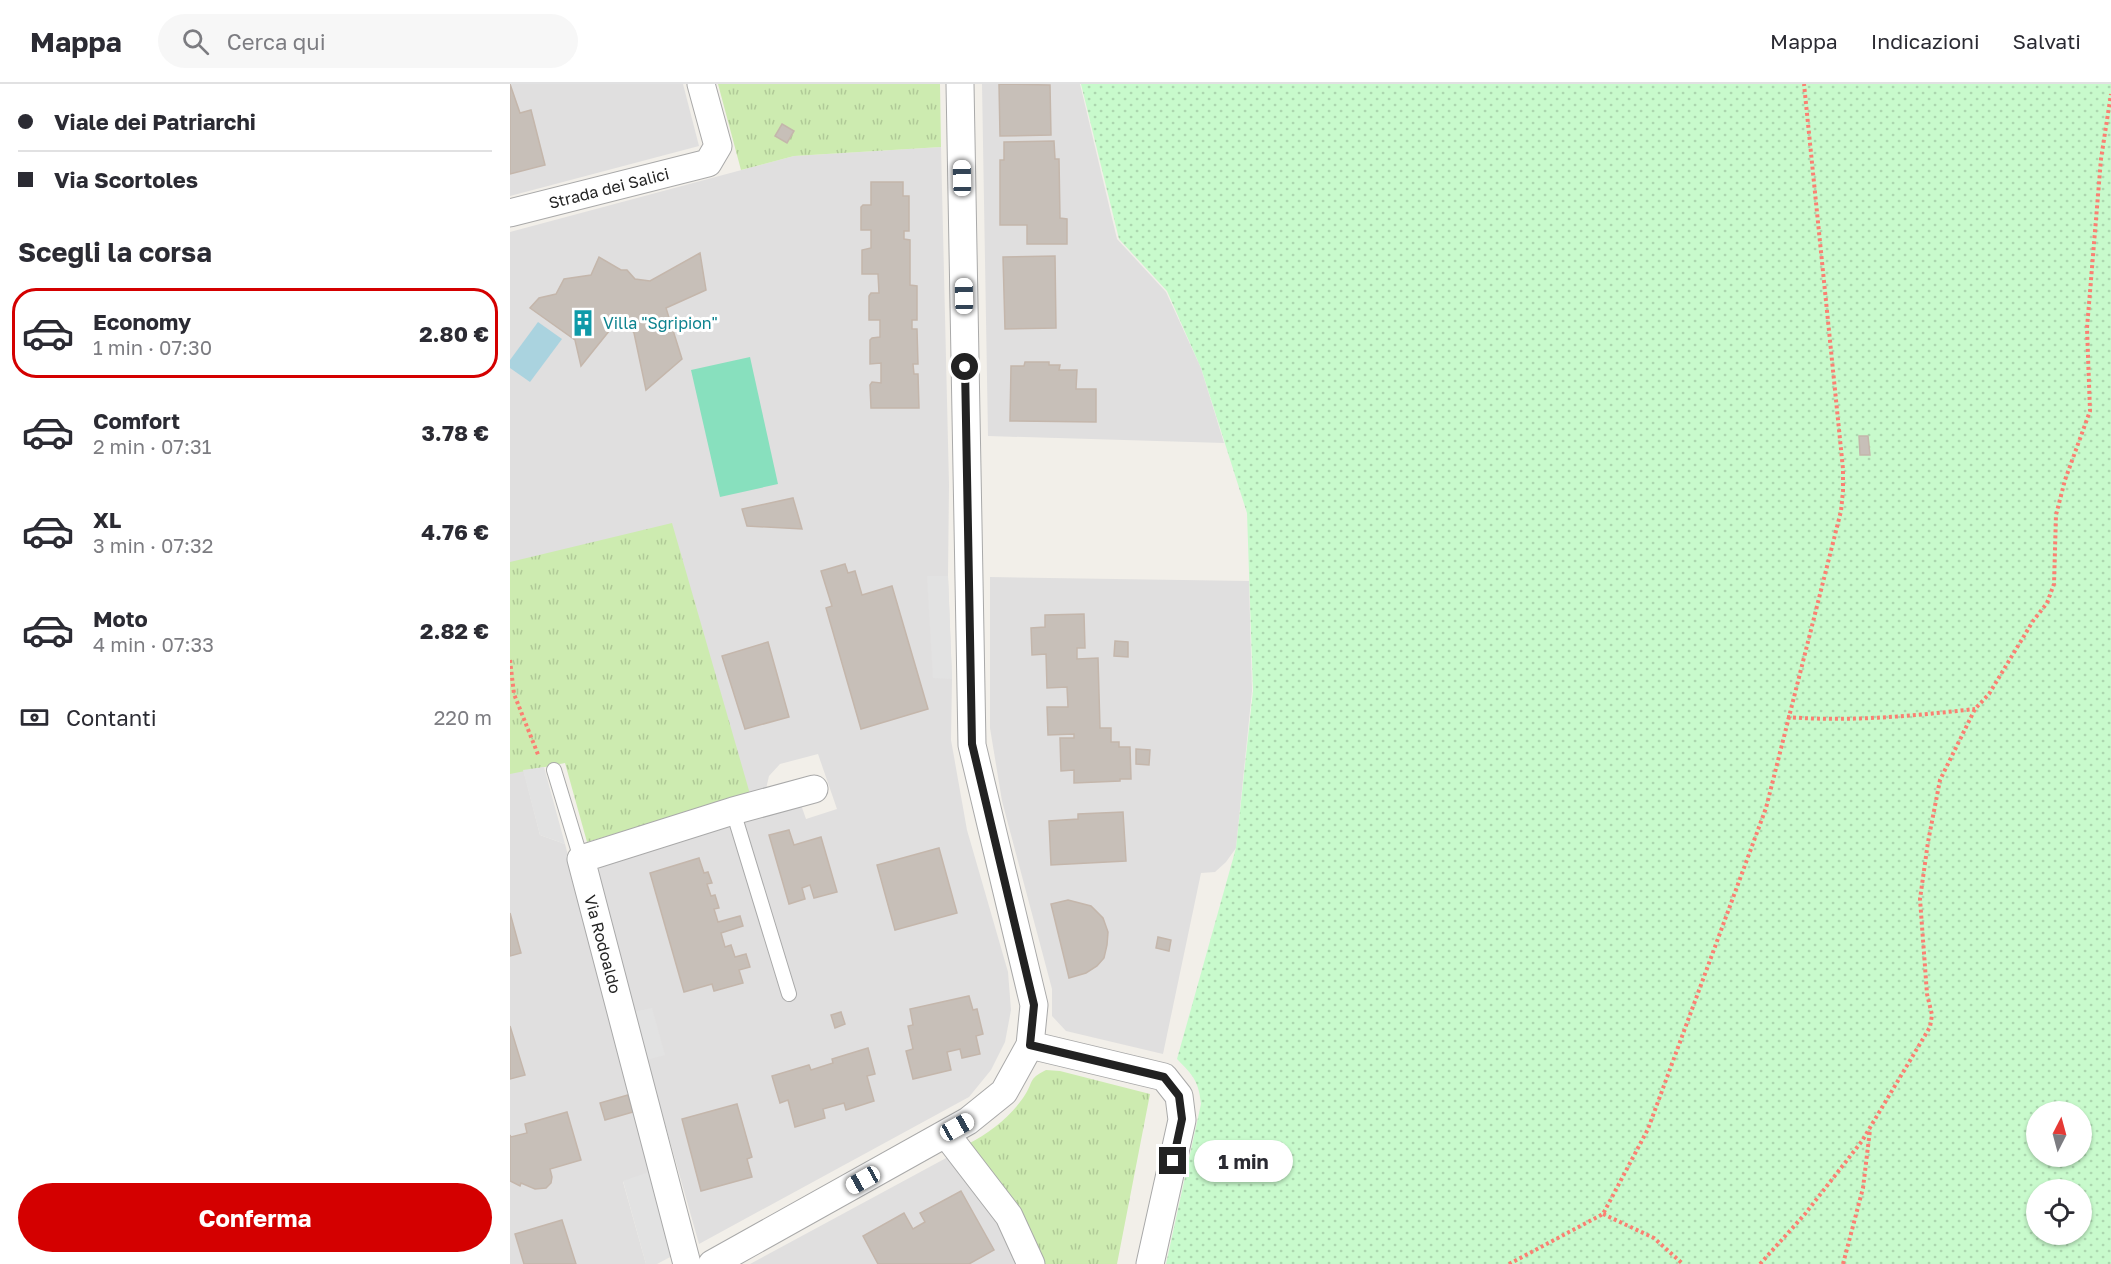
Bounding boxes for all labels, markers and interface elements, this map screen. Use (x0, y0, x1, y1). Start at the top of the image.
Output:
search box (158, 14, 578, 68)
text: Mappa (30, 25, 122, 58)
icon: search (179, 25, 212, 58)
text: Cerca qui (227, 28, 326, 55)
text: Mappa (1770, 28, 1838, 54)
text: Indicazioni (1871, 28, 1980, 54)
text: Salvati (2013, 28, 2081, 54)
text: Viale dei Patriarchi (54, 108, 256, 135)
car (953, 160, 971, 196)
street label: Strada dei Salici (547, 163, 671, 213)
text: Via Scortoles (54, 166, 198, 193)
text: Scegli la corsa (18, 236, 212, 268)
car (955, 278, 973, 314)
icon: car (21, 306, 75, 360)
text: Economy (93, 308, 191, 335)
building icon: Villa "Sgripion" (568, 308, 598, 338)
place label: Villa "Sgripion" (603, 313, 718, 333)
text: 2.80 € (419, 320, 489, 347)
text: 1 min · 07:30 (93, 335, 212, 359)
route start (951, 353, 978, 380)
icon: car (21, 405, 75, 459)
text: Comfort (93, 407, 180, 434)
text: 3.78 € (421, 419, 489, 446)
text: 2 min · 07:31 (93, 434, 211, 458)
icon: car (21, 504, 75, 558)
text: XL (93, 506, 121, 533)
text: 4.76 € (421, 518, 489, 545)
text: 3 min · 07:32 (93, 533, 213, 557)
icon: car (21, 603, 75, 657)
text: Moto (93, 605, 148, 632)
text: 2.82 € (420, 617, 489, 644)
text: 4 min · 07:33 (93, 632, 214, 656)
icon: cash (18, 701, 51, 734)
text: Contanti (66, 704, 157, 731)
text: 220 m (434, 705, 492, 729)
street label: Via Rodoaldo (580, 893, 626, 995)
north arrow (2026, 1101, 2092, 1167)
map controls (2026, 1101, 2092, 1245)
car (937, 1110, 977, 1144)
callout: 1 min (1194, 1140, 1293, 1182)
route end (1159, 1147, 1186, 1174)
text: 1 min (1218, 1149, 1269, 1173)
car (843, 1163, 883, 1197)
button: locate (2026, 1179, 2092, 1245)
button: Conferma (18, 1183, 492, 1252)

